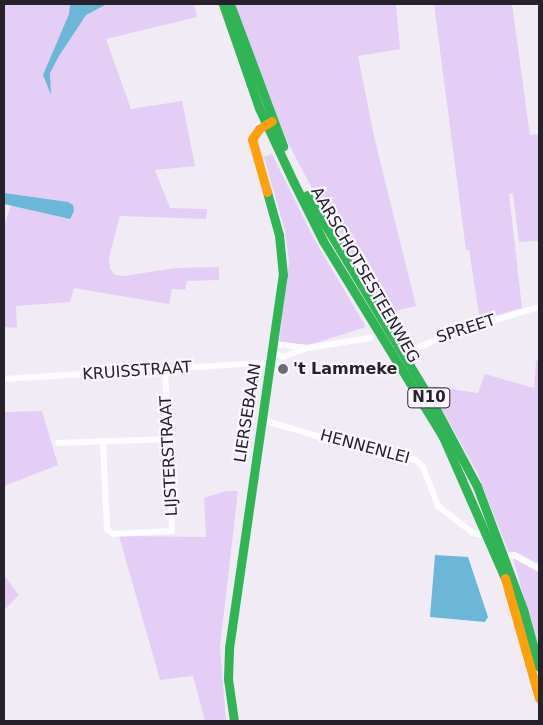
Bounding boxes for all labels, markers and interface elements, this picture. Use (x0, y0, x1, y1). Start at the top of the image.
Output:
street label: AARSCHOTSESTEENWEG (307, 184, 423, 366)
street label: SPREET (434, 310, 498, 348)
street label: KRUISSTRAAT (82, 358, 192, 384)
place label: 't Lammeke (293, 359, 397, 379)
street label: LIERSEBAAN (231, 362, 265, 464)
marker: 't Lammeke (277, 363, 289, 375)
road number: N10 (406, 386, 452, 410)
street label: LIJSTERSTRAAT (156, 395, 182, 517)
street label: HENNENLEI (318, 426, 412, 468)

